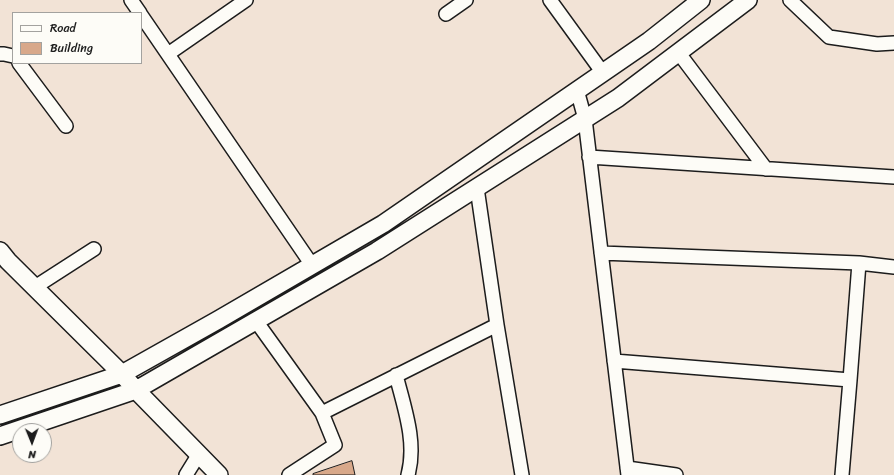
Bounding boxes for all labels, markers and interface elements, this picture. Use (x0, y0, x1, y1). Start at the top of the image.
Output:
legend (12, 12, 142, 64)
text: Road (50, 17, 76, 39)
text: Building (50, 37, 93, 59)
north arrow (12, 423, 52, 463)
text: N (28, 445, 36, 464)

